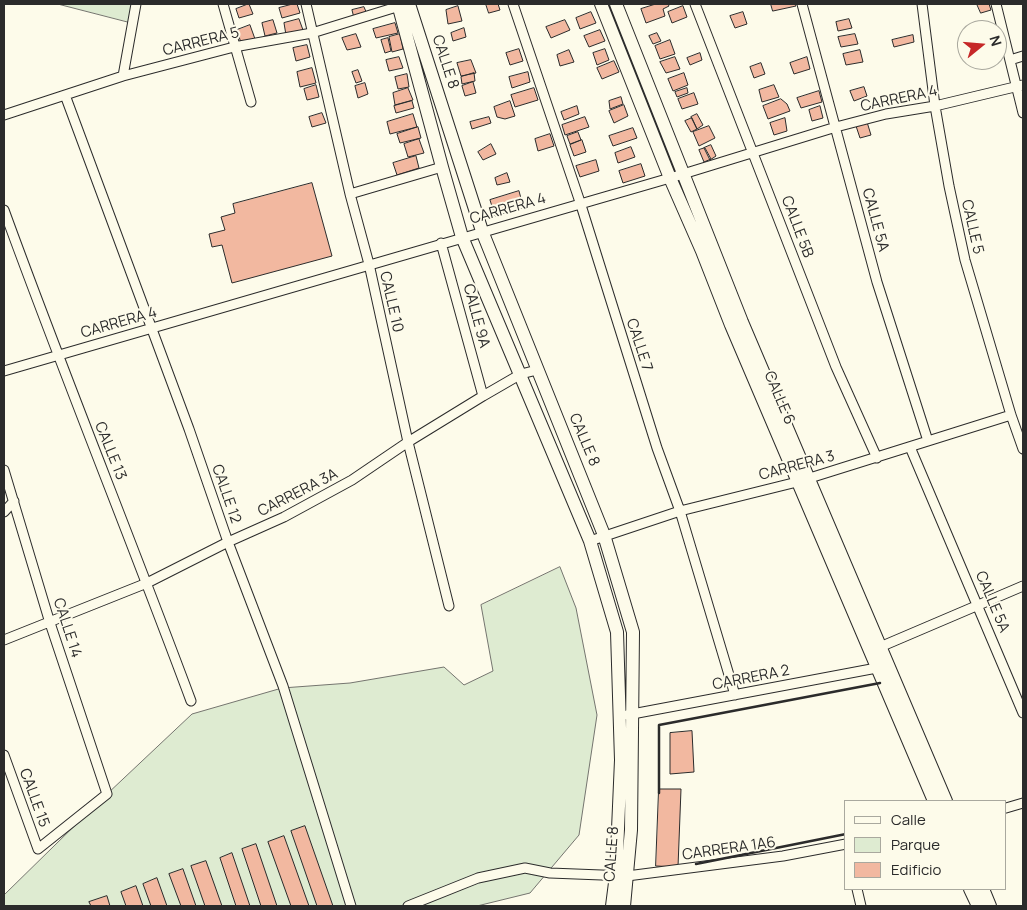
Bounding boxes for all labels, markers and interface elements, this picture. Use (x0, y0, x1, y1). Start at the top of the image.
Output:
north arrow (957, 20, 1007, 70)
street label: CARRERA 5 (161, 24, 241, 60)
street label: CALLE 8 (428, 33, 462, 91)
text: N (985, 33, 1006, 48)
street label: CARRERA 4 (859, 82, 939, 116)
street label: CALLE 5A (858, 186, 892, 254)
street label: CARRERA 4 (468, 190, 548, 228)
street label: CALLE 5B (777, 194, 817, 260)
street label: CALLE 5 (957, 198, 987, 256)
street label: CALLE 10 (375, 270, 407, 334)
street label: CALLE 9A (459, 282, 493, 350)
street label: CARRERA 4 (79, 304, 159, 342)
street label: CALLE 7 (622, 316, 656, 374)
street label: CALLE 6 (760, 369, 798, 427)
street label: CALLE 8 (565, 411, 603, 469)
street label: CALLE 13 (90, 419, 130, 483)
street label: CARRERA 3 (757, 447, 837, 485)
street label: CALLE 12 (208, 462, 244, 526)
street label: CARRERA 3A (255, 465, 341, 521)
street label: CALLE 5A (971, 569, 1013, 635)
street label: CALLE 14 (49, 596, 85, 660)
street label: CARRERA 2 (711, 662, 791, 694)
street label: CALLE 15 (15, 766, 53, 830)
legend (844, 800, 1007, 890)
text: Calle (891, 809, 926, 830)
street label: CALLE 8 (601, 826, 623, 882)
street label: CARRERA 1A6 (681, 834, 777, 864)
text: Parque (891, 834, 940, 855)
text: Edificio (891, 859, 941, 880)

